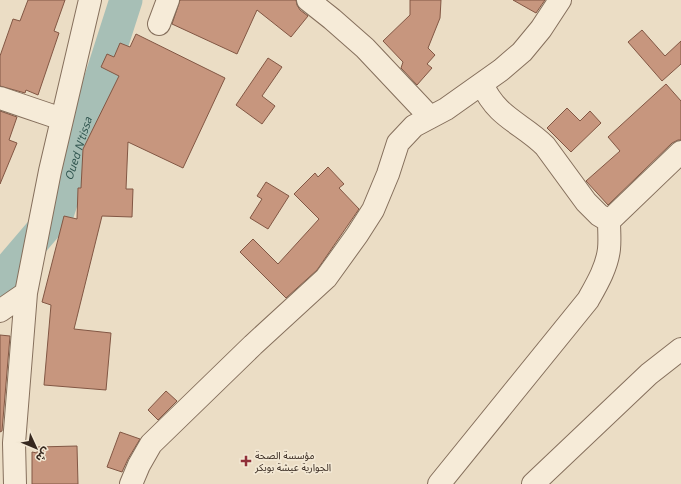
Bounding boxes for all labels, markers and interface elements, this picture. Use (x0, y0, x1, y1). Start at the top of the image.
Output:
water label: Oued N'tissa (57, 113, 100, 183)
north arrow (16, 428, 56, 468)
text: ش (29, 441, 56, 468)
place label: مؤسسة الصحة الجوارية عيشة بوبكر (254, 445, 331, 478)
marker: مؤسسة الصحة الجوارية عيشة بوبكر (240, 455, 252, 467)

